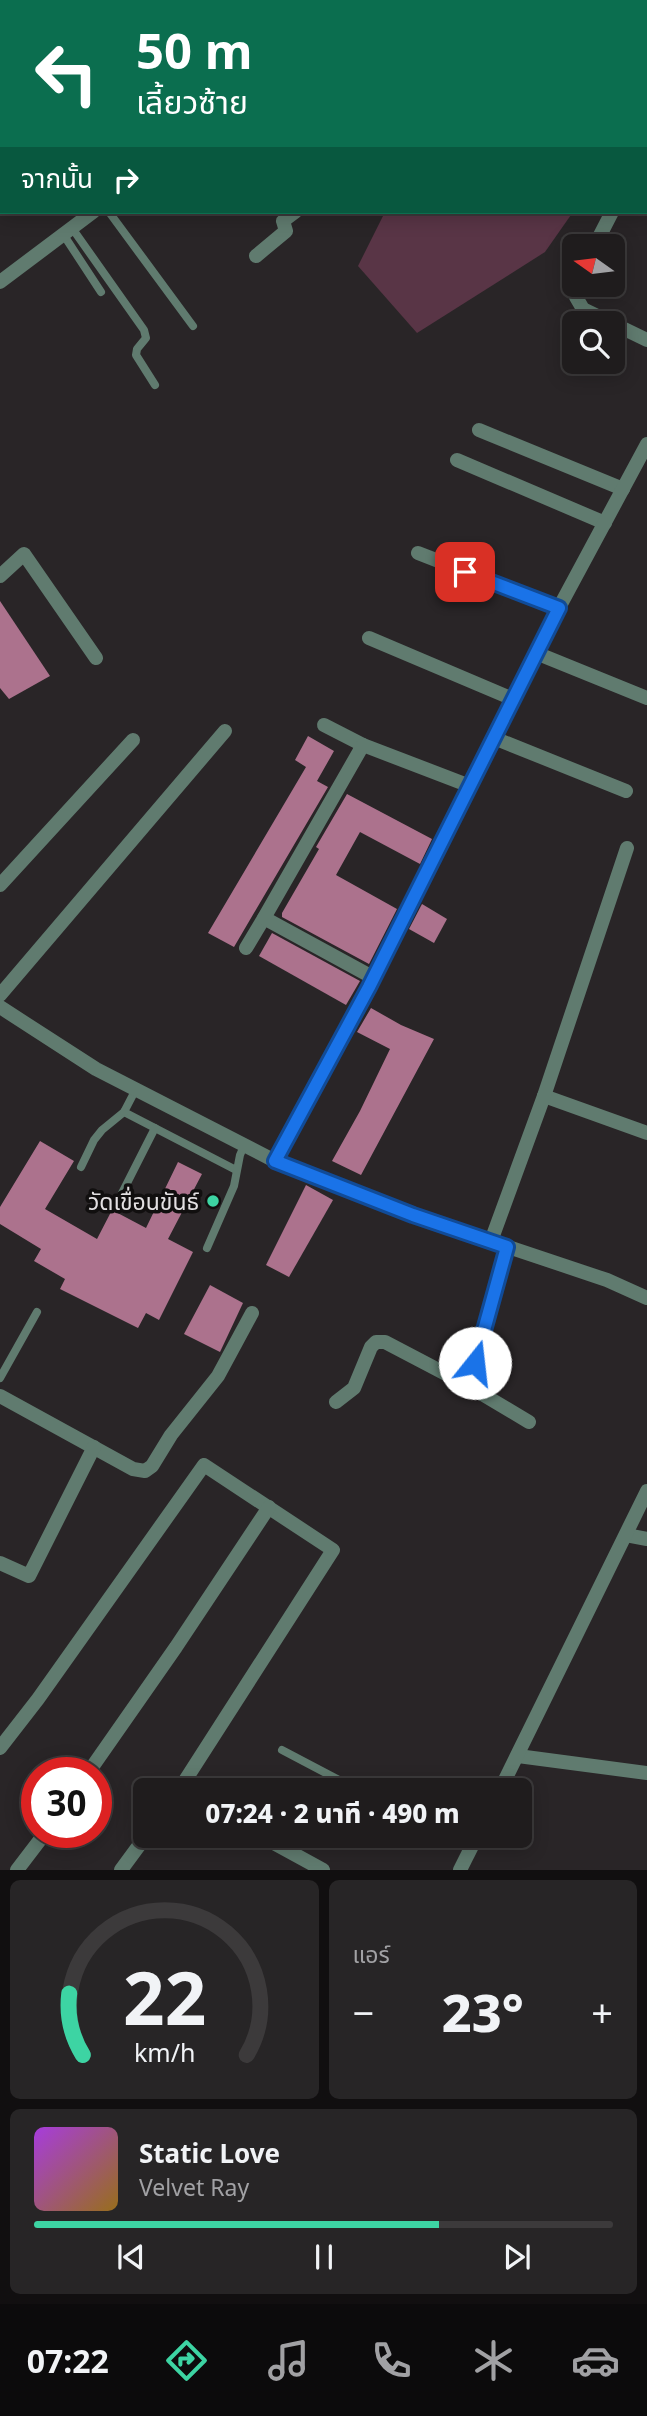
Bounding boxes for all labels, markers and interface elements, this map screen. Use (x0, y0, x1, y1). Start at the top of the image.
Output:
text: 50 m (136, 17, 253, 83)
icon: left (21, 28, 112, 119)
text: เลี้ยวซ้าย (136, 80, 248, 123)
text: จากนั้น (21, 160, 93, 196)
icon: right (107, 161, 145, 199)
north arrow (562, 234, 625, 298)
map controls (562, 234, 625, 374)
button: search (562, 311, 625, 374)
pin (435, 542, 495, 602)
icon: arrive (446, 553, 484, 591)
place label: วัดเขื่อนขันธ์ (88, 1185, 199, 1217)
marker: วัดเขื่อนขันธ์ (205, 1193, 221, 1209)
position arrow (438, 1326, 512, 1400)
speed limit sign: 30 (21, 1757, 112, 1848)
text: 07:24 · 2 นาที · 490 m (205, 1795, 460, 1831)
text: แอร์ (353, 1938, 390, 1970)
text: 22 (123, 1948, 206, 2047)
text: 23° (442, 1976, 524, 2047)
text: − (353, 1986, 374, 2038)
text: + (591, 1986, 613, 2038)
text: km/h (133, 2035, 195, 2069)
text: Static Love (139, 2135, 280, 2171)
text: Velvet Ray (139, 2171, 249, 2203)
icon: previous (112, 2238, 150, 2276)
icon: pause (305, 2238, 343, 2276)
icon: next (498, 2238, 536, 2276)
icon: directions (162, 2336, 211, 2385)
icon: music (264, 2336, 313, 2385)
icon: phone (367, 2336, 416, 2385)
icon: climate (469, 2336, 518, 2385)
icon: car (571, 2336, 620, 2385)
text: 07:22 (27, 2339, 109, 2382)

